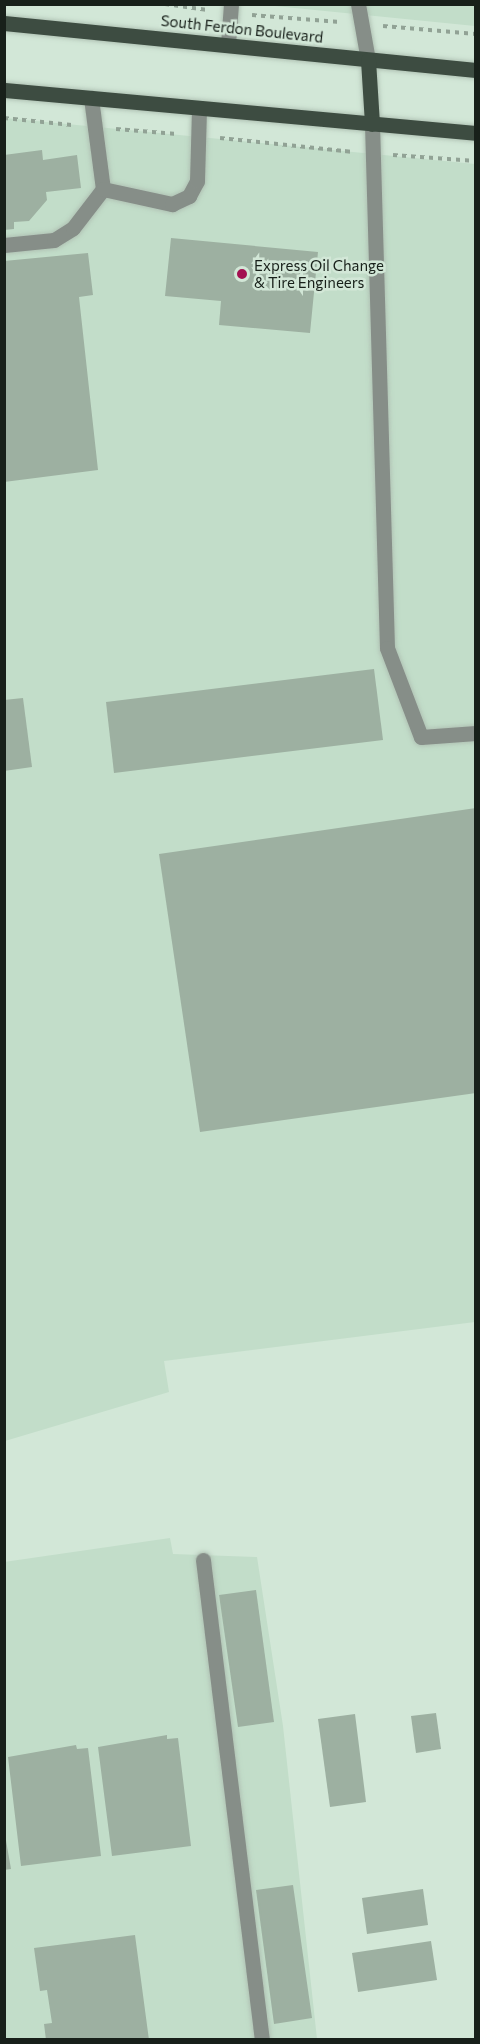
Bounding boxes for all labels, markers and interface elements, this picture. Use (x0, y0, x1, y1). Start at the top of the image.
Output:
street label: South Ferdon Boulevard (160, 12, 324, 46)
place label: Express Oil Change & Tire Engineers (254, 256, 384, 291)
marker: Express Oil Change & Tire Engineers (235, 267, 249, 281)

